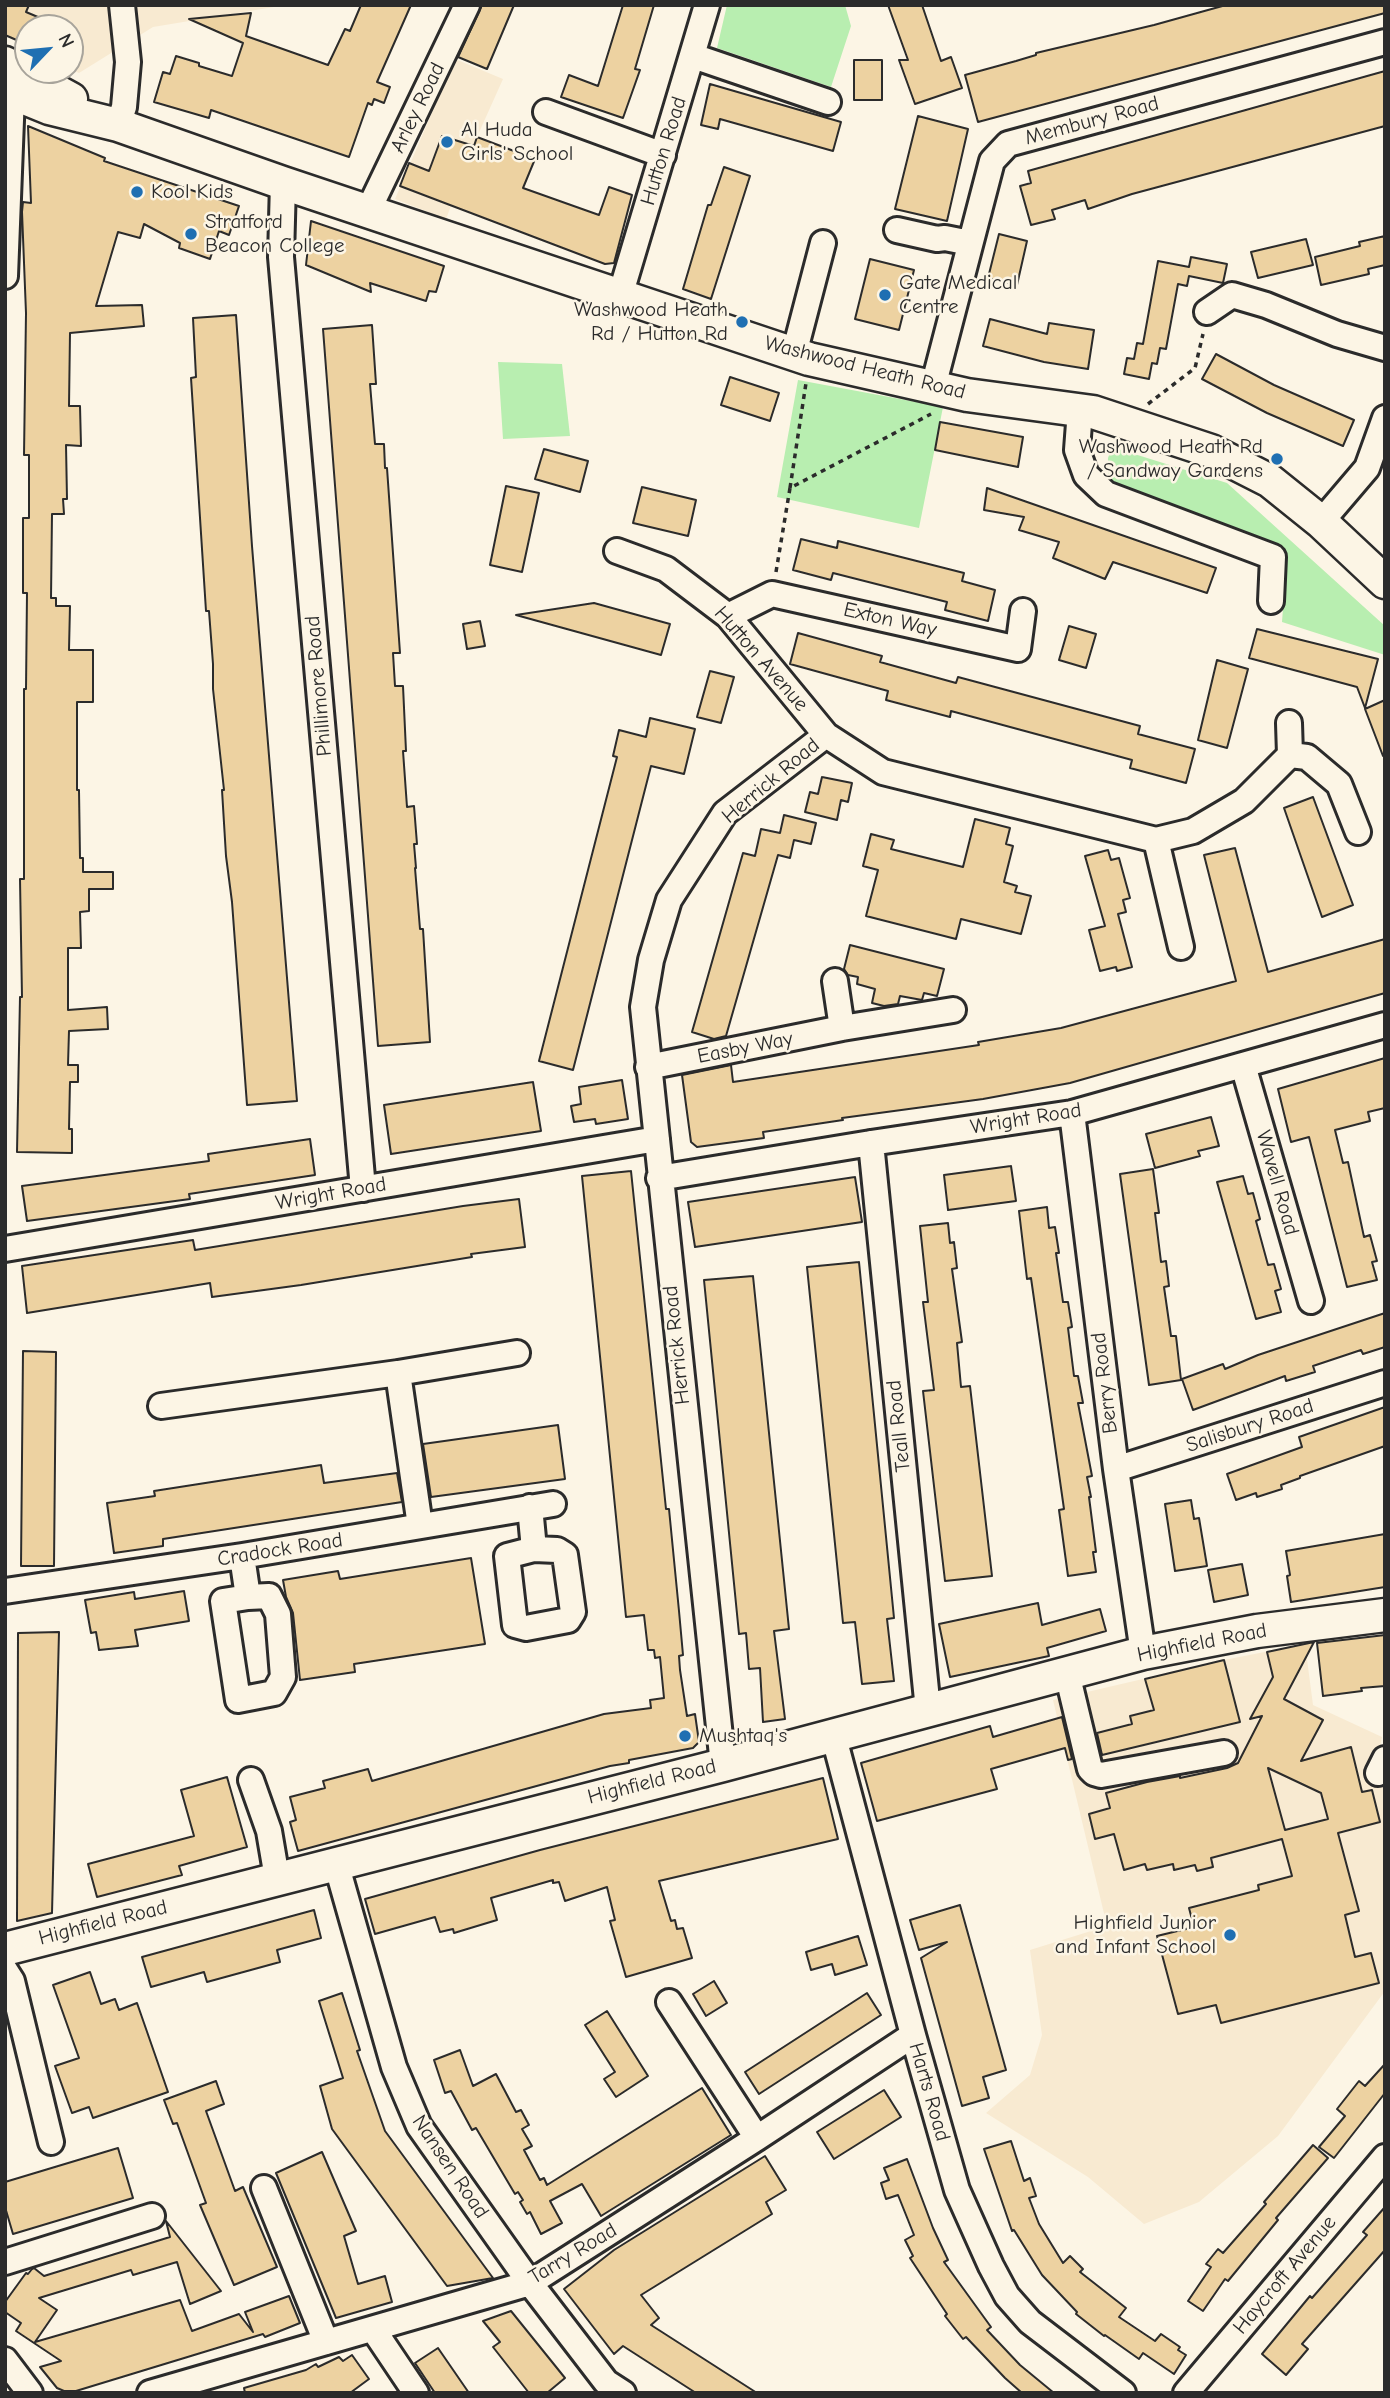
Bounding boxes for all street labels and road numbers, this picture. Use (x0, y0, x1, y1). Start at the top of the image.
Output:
street label: Arley Road (385, 59, 451, 157)
street label: Membury Road (1022, 91, 1162, 151)
street label: Hutton Road (636, 94, 692, 208)
street label: Washwood Heath Road (762, 331, 968, 405)
street label: Exton Way (841, 597, 939, 643)
street label: Hutton Avenue (709, 601, 813, 717)
street label: Phillimore Road (300, 615, 338, 757)
street label: Herrick Road (717, 733, 825, 829)
street label: Easby Way (695, 1026, 795, 1070)
street label: Wright Road (969, 1098, 1083, 1140)
street label: Wavell Road (1250, 1128, 1304, 1238)
street label: Wright Road (274, 1172, 388, 1216)
street label: Herrick Road (658, 1284, 696, 1406)
street label: Berry Road (1086, 1331, 1124, 1435)
street label: Teall Road (882, 1379, 916, 1473)
street label: Salisbury Road (1183, 1394, 1317, 1458)
street label: Cradock Road (216, 1528, 344, 1572)
street label: Highfield Road (1135, 1618, 1269, 1668)
street label: Highfield Road (585, 1754, 719, 1810)
street label: Highfield Road (36, 1895, 170, 1951)
street label: Harts Road (903, 2040, 955, 2144)
street label: Nansen Road (406, 2110, 494, 2224)
street label: Haycroft Avenue (1228, 2211, 1342, 2339)
street label: Tarry Road (524, 2218, 622, 2290)

